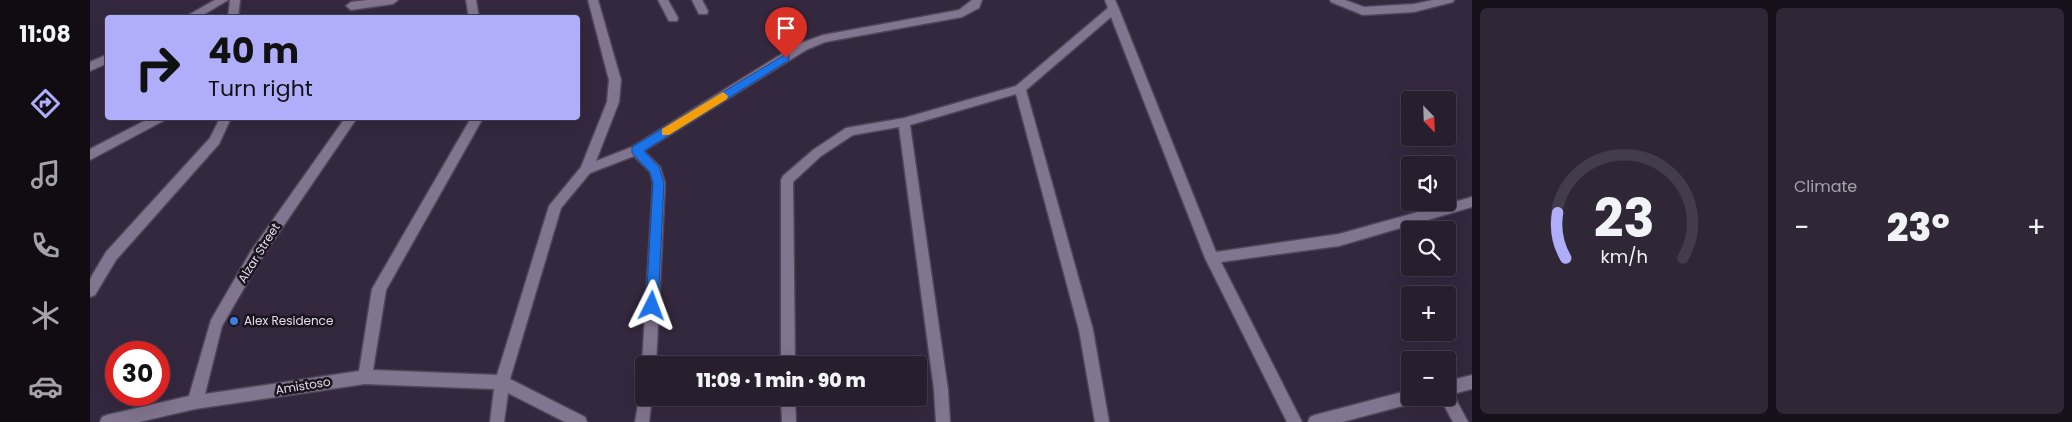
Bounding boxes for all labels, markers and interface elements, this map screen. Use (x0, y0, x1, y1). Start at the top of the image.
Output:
pin (765, 7, 807, 58)
icon: arrive (772, 14, 800, 42)
text: 11:08 (19, 19, 71, 50)
text: 40 m (208, 26, 299, 75)
icon: right (125, 35, 190, 100)
text: Turn right (208, 73, 313, 104)
icon: directions (28, 86, 63, 121)
north arrow (1401, 91, 1456, 146)
map controls (1401, 91, 1456, 406)
button: sound (1401, 156, 1456, 211)
icon: music (28, 157, 63, 192)
text: Climate (1794, 175, 1857, 198)
text: 23 (1593, 182, 1655, 255)
text: 23° (1887, 201, 1950, 254)
text: − (1794, 208, 1809, 247)
text: + (2027, 208, 2046, 247)
street label: Alzar Street (233, 220, 284, 286)
button: search (1401, 221, 1456, 276)
icon: phone (28, 228, 63, 263)
text: km/h (1600, 244, 1648, 269)
position arrow (625, 279, 677, 331)
button: + (1401, 286, 1456, 341)
icon: climate (28, 298, 63, 333)
place label: Alex Residence (244, 312, 333, 329)
marker: Alex Residence (228, 315, 240, 327)
speed limit sign: 30 (105, 341, 170, 406)
button: − (1401, 351, 1456, 406)
text: 11:09 · 1 min · 90 m (696, 367, 866, 394)
icon: car (28, 369, 63, 404)
street label: Amistoso (274, 373, 332, 398)

